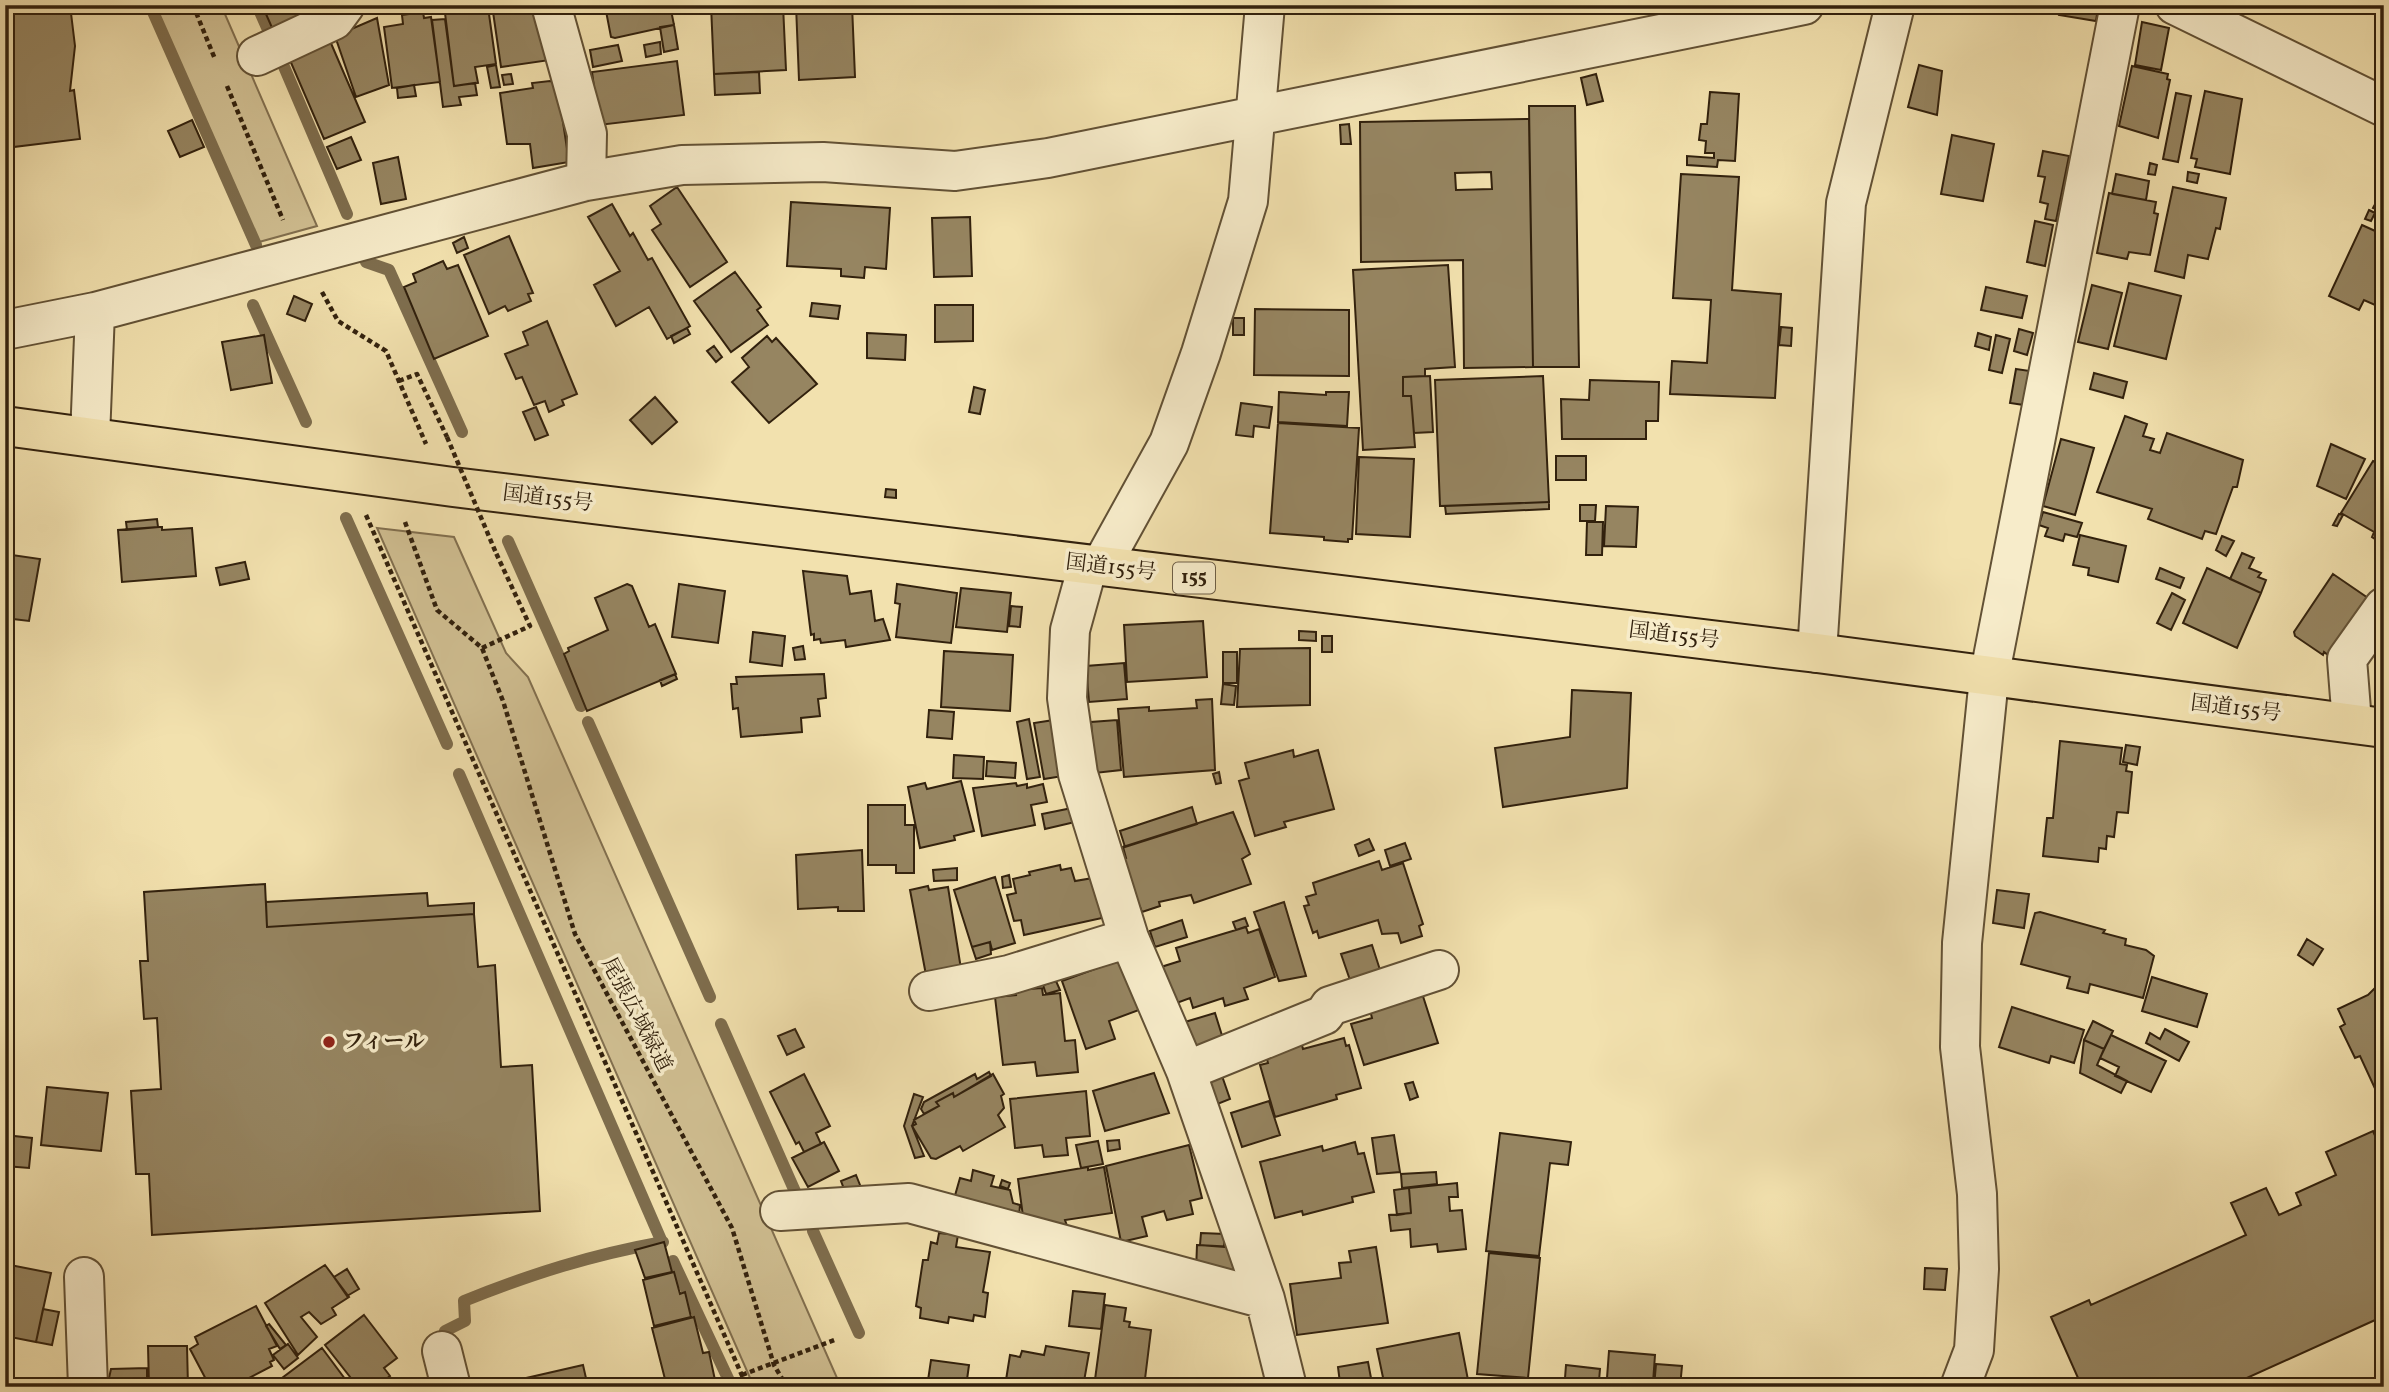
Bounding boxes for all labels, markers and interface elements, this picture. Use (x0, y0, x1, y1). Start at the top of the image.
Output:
street label: 国道155号 (501, 479, 595, 519)
street label: 国道155号 (1064, 548, 1158, 588)
road number: 155 (1173, 562, 1215, 594)
street label: 国道155号 (1627, 616, 1721, 656)
street label: 国道155号 (2189, 689, 2283, 729)
street label: 尾張広域緑道 (594, 953, 678, 1077)
place label: フィール (343, 1028, 425, 1057)
marker: フィール (321, 1034, 337, 1050)

